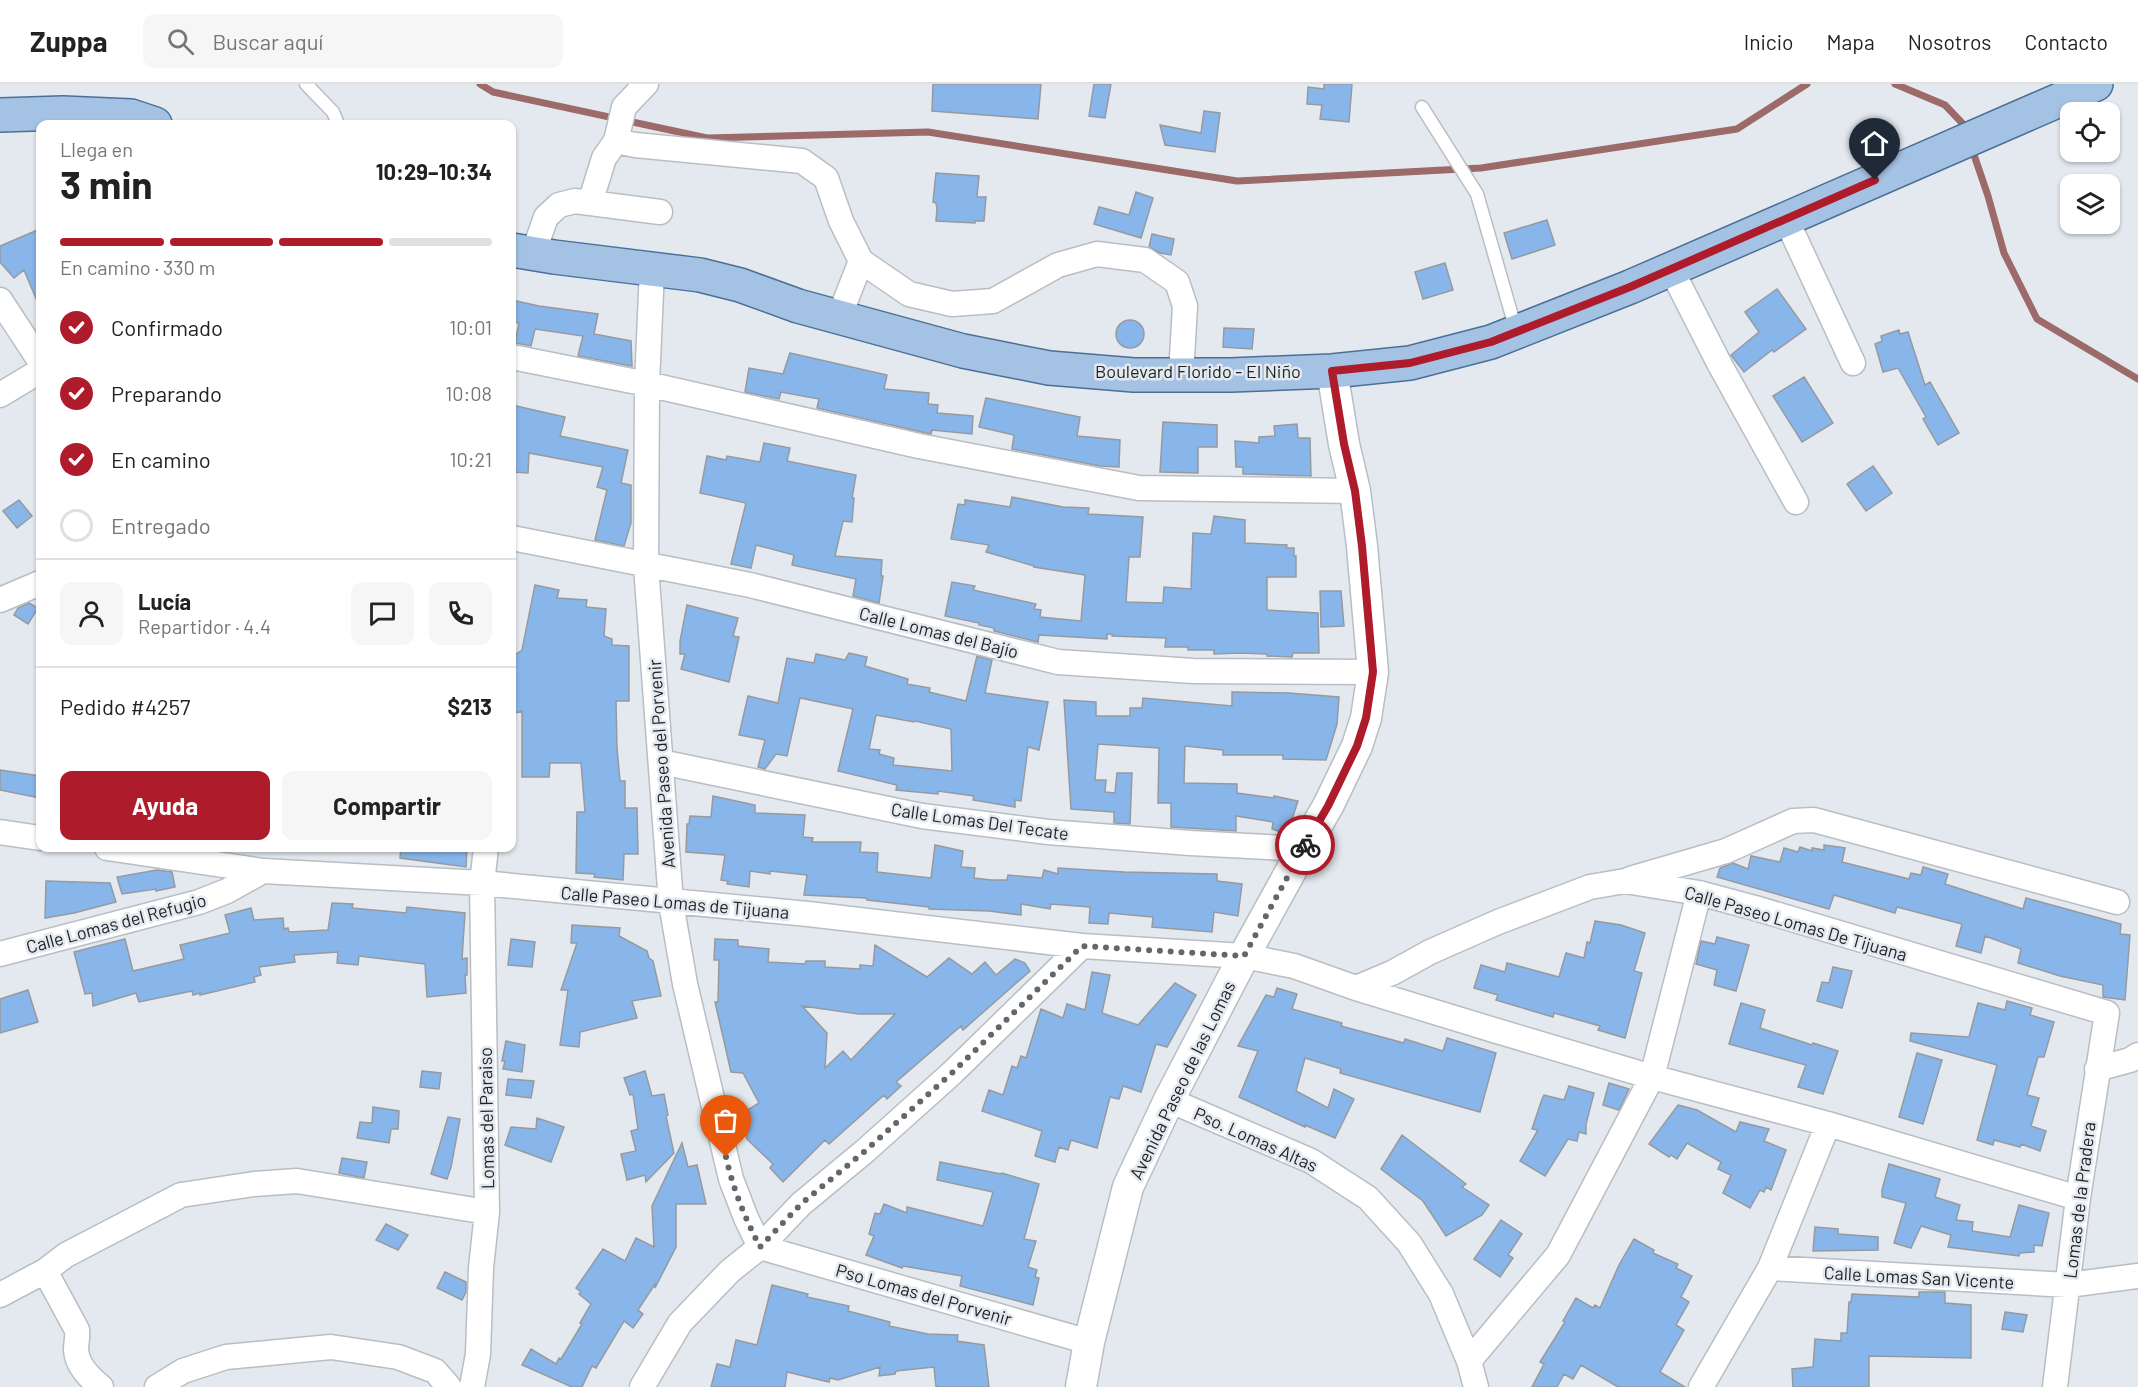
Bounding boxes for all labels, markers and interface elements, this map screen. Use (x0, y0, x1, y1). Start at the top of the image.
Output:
search box (143, 14, 563, 68)
text: Zuppa (30, 24, 107, 58)
icon: search (164, 25, 197, 58)
text: Buscar aquí (212, 28, 323, 54)
text: Inicio (1744, 29, 1794, 54)
text: Mapa (1827, 29, 1875, 54)
text: Nosotros (1908, 29, 1991, 54)
text: Contacto (2024, 29, 2108, 54)
map controls (2060, 102, 2120, 234)
button: locate (2060, 102, 2120, 162)
pin (1849, 118, 1900, 180)
icon: home (1858, 127, 1891, 160)
text: Llega en (60, 137, 133, 161)
text: 10:29–10:34 (376, 158, 492, 184)
text: 3 min (60, 160, 153, 207)
button: layers (2060, 174, 2120, 234)
text: En camino · 330 m (60, 255, 215, 279)
icon: check (60, 311, 93, 344)
text: Confirmado (111, 314, 223, 340)
text: 10:01 (449, 315, 492, 339)
street label: Boulevard Florido - El Niño (1095, 360, 1301, 382)
icon: check (60, 377, 93, 410)
text: Preparando (111, 380, 222, 406)
text: 10:08 (445, 381, 492, 405)
icon: check (60, 443, 93, 476)
text: En camino (111, 446, 211, 472)
text: 10:21 (449, 447, 492, 471)
text: Entregado (111, 512, 211, 538)
button: person (60, 582, 123, 645)
button: chat (351, 582, 414, 645)
button: phone (429, 582, 492, 645)
text: Lucía (138, 588, 191, 614)
street label: Calle Lomas del Bajío (857, 602, 1021, 662)
text: Repartidor · 4.4 (138, 614, 271, 638)
street label: Avenida Paseo del Porvenir (643, 658, 679, 869)
text: Pedido #4257 (60, 693, 191, 719)
text: $213 (448, 693, 492, 719)
button: Ayuda (60, 771, 270, 840)
button: Compartir (282, 771, 492, 840)
street label: Calle Lomas Del Tecate (890, 798, 1070, 844)
courier (1275, 815, 1335, 875)
icon: bike (1289, 829, 1322, 862)
street label: Calle Paseo Lomas de Tijuana (560, 881, 790, 923)
street label: Calle Paseo Lomas De Tijuana (1682, 881, 1910, 965)
street label: Calle Lomas del Refugio (24, 888, 208, 958)
street label: Avenida Paseo de las Lomas (1124, 977, 1240, 1183)
street label: Lomas del Paraiso (474, 1047, 498, 1189)
pin (700, 1095, 751, 1157)
street label: Pso. Lomas Altas (1191, 1102, 1321, 1176)
icon: bag (709, 1104, 742, 1137)
street label: Lomas de la Pradera (2058, 1120, 2100, 1280)
street label: Pso Lomas del Porvenir (833, 1258, 1015, 1330)
street label: Calle Lomas San Vicente (1823, 1261, 2015, 1293)

